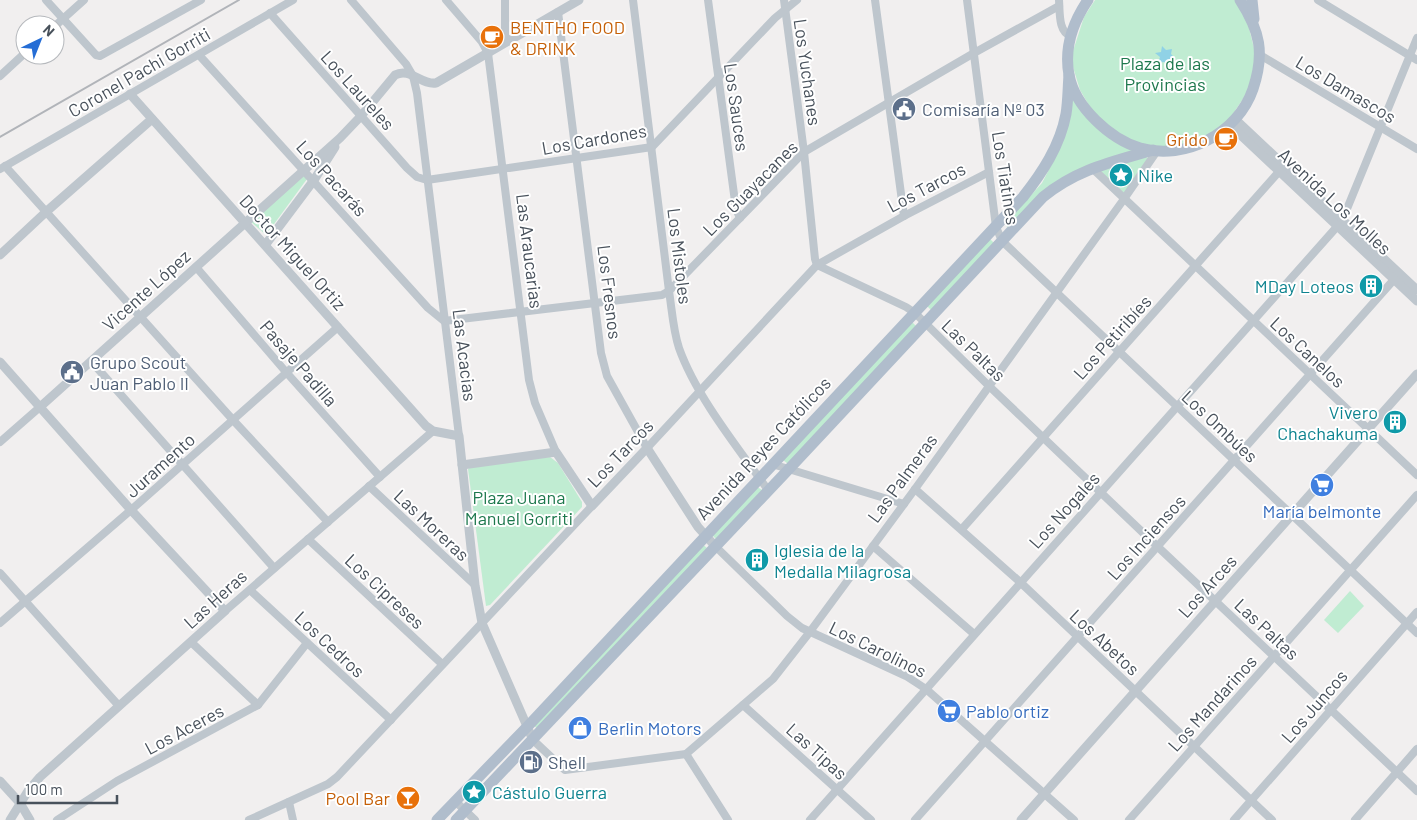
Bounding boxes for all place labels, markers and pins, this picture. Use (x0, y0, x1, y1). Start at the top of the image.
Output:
place label: BENTHO FOOD & DRINK (510, 16, 625, 59)
cafe icon: BENTHO FOOD & DRINK (479, 24, 505, 50)
public building icon: Comisaría Nº 03 (891, 96, 917, 122)
place label: Comisaría Nº 03 (922, 98, 1045, 120)
cafe icon: Grido (1213, 126, 1239, 152)
place label: Grido (1166, 128, 1208, 150)
place icon: Nike (1108, 162, 1134, 188)
place label: Nike (1138, 164, 1173, 186)
building icon: MDay Loteos (1358, 273, 1384, 299)
place label: MDay Loteos (1255, 275, 1354, 297)
place label: Grupo Scout Juan Pablo II (90, 351, 189, 394)
public building icon: Grupo Scout Juan Pablo II (59, 359, 85, 385)
place label: Vivero Chachakuma (1277, 401, 1378, 444)
building icon: Vivero Chachakuma (1382, 409, 1408, 435)
supermarket icon: María belmonte (1309, 472, 1335, 498)
place label: María belmonte (1263, 500, 1381, 522)
place label: Iglesia de la Medalla Milagrosa (774, 539, 911, 582)
building icon: Iglesia de la Medalla Milagrosa (744, 547, 770, 573)
supermarket icon: Pablo ortiz (936, 698, 962, 724)
place label: Pablo ortiz (966, 700, 1049, 722)
shop icon: Berlin Motors (567, 715, 593, 741)
place label: Berlin Motors (598, 717, 701, 739)
fuel station icon: Shell (518, 749, 544, 775)
place label: Shell (548, 751, 586, 773)
place icon: Cástulo Guerra (461, 779, 487, 805)
place label: Cástulo Guerra (492, 781, 607, 803)
bar icon: Pool Bar (395, 785, 421, 811)
place label: Pool Bar (325, 787, 390, 809)

